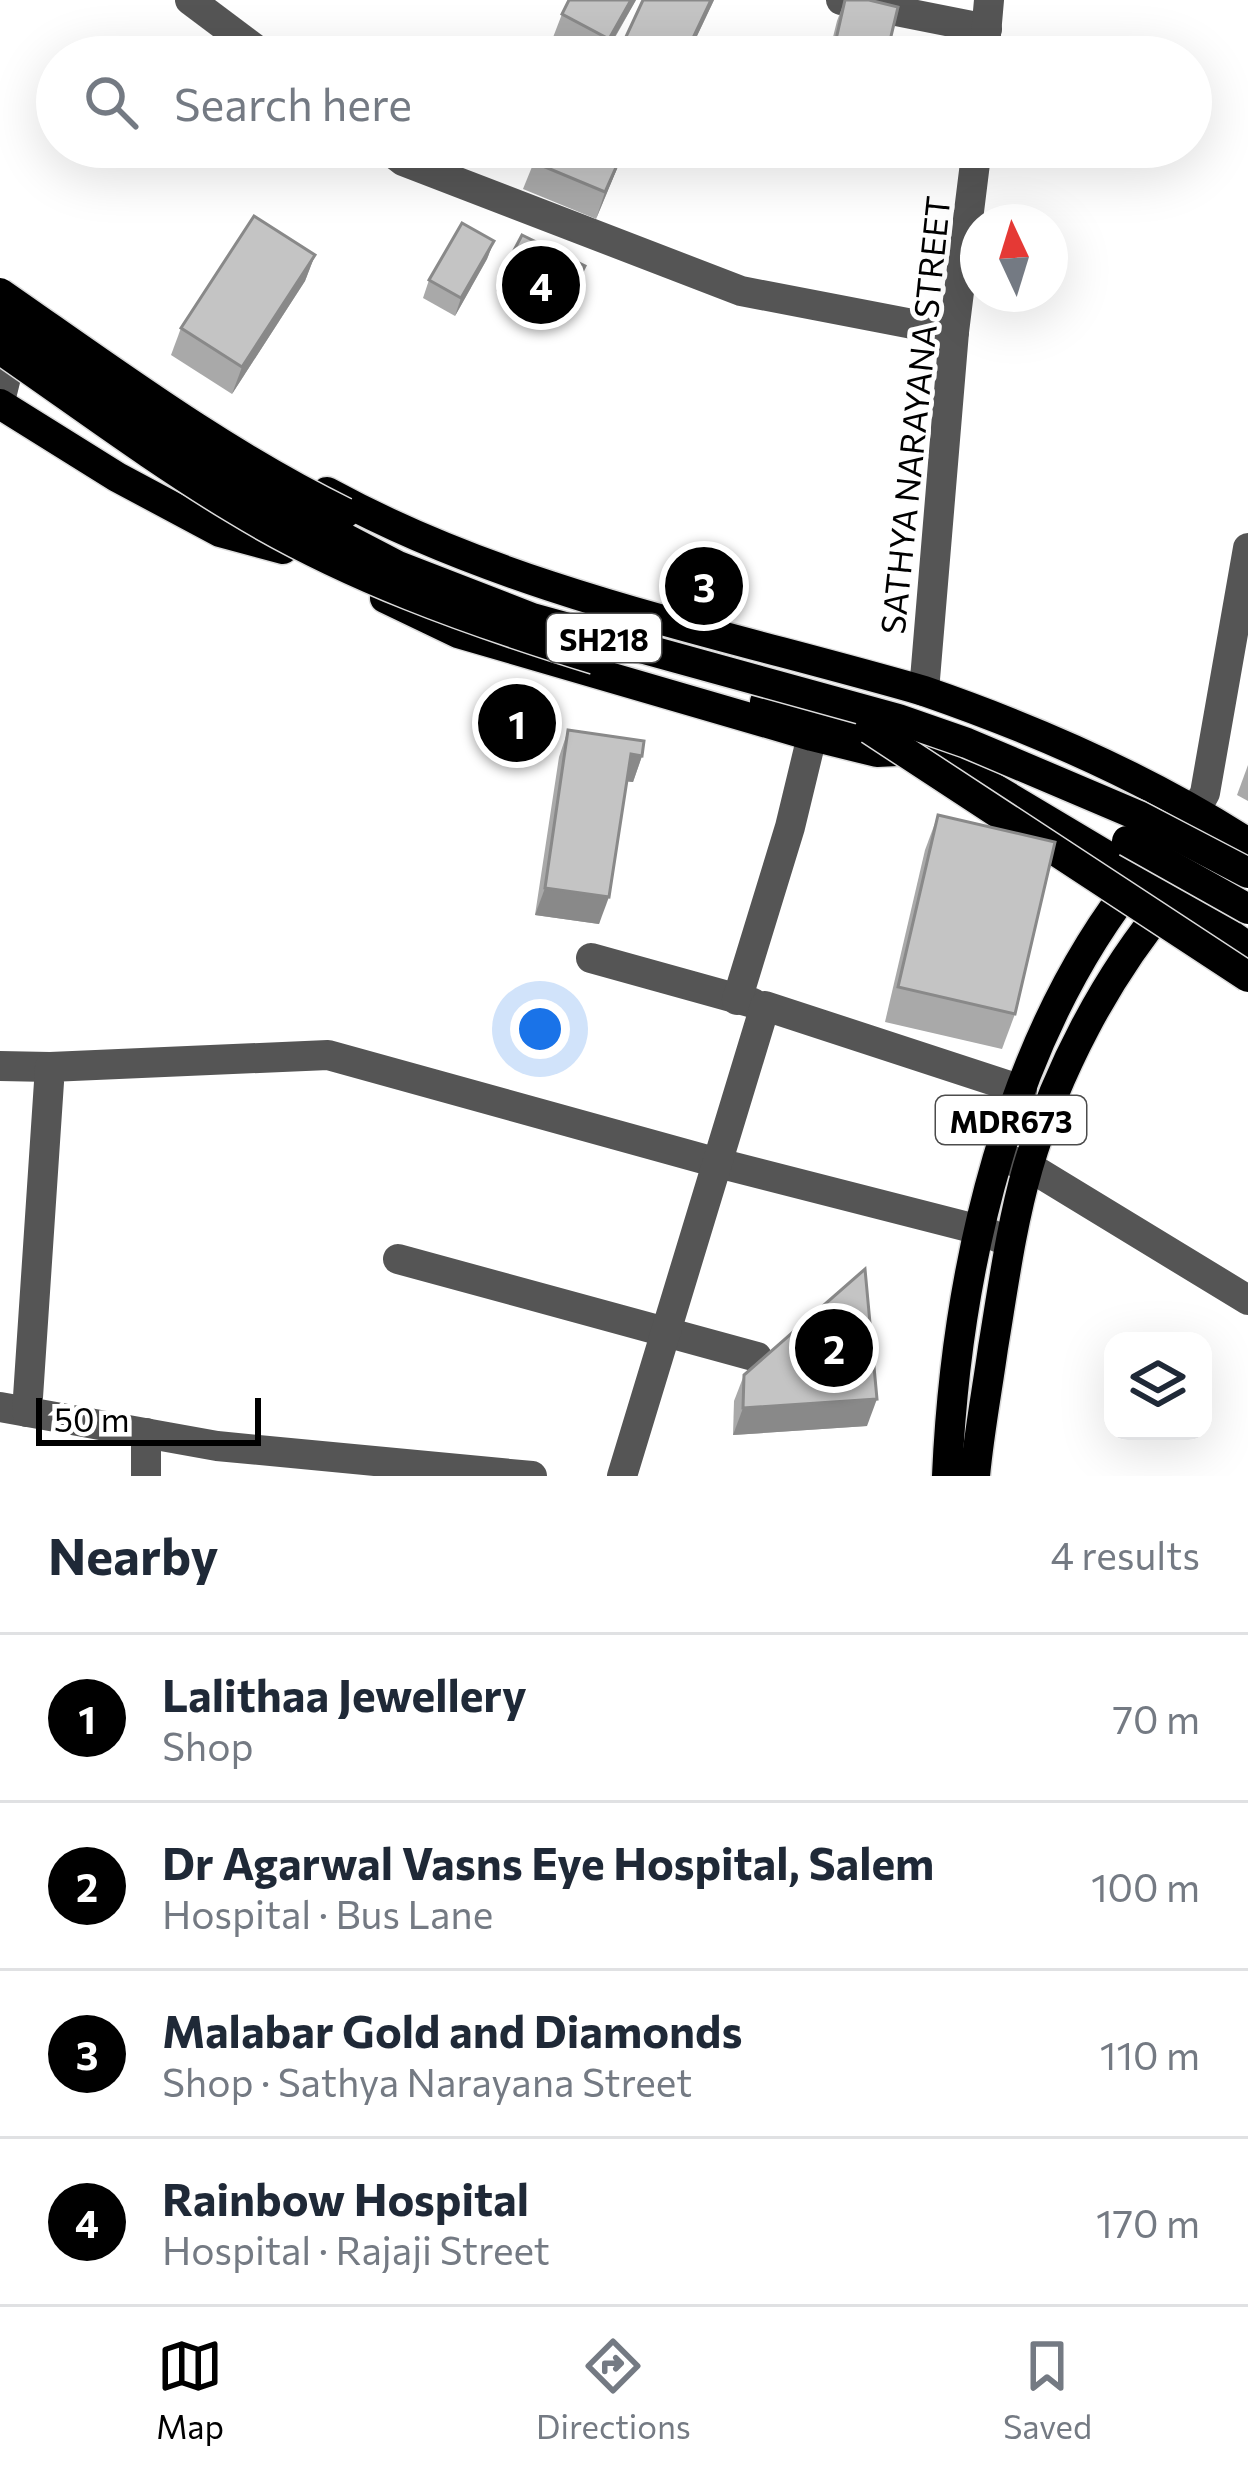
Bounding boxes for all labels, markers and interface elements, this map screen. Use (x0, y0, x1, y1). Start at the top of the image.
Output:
search box (36, 36, 1212, 168)
icon: search (78, 69, 144, 135)
text: Search here (174, 75, 412, 130)
street label: SATHYA NARAYANA STREET (871, 194, 957, 636)
north arrow (960, 204, 1068, 312)
pin: 4 (502, 240, 580, 330)
pin: 3 (665, 541, 743, 631)
road number: SH218 (547, 614, 661, 662)
pin: 1 (478, 678, 556, 768)
your location (510, 999, 570, 1059)
road number: MDR673 (936, 1096, 1086, 1144)
pin: 2 (795, 1303, 873, 1393)
map controls (1104, 1332, 1212, 1440)
button: layers (1104, 1332, 1212, 1440)
scale bar (36, 1392, 261, 1445)
text: 50 m (54, 1398, 130, 1439)
text: Nearby (48, 1523, 218, 1586)
text: 4 results (1050, 1530, 1200, 1578)
text: Lalithaa Jewellery (162, 1666, 527, 1721)
text: 1 (78, 1694, 96, 1742)
text: 70 m (1113, 1694, 1200, 1742)
text: Shop (162, 1721, 254, 1769)
text: Dr Agarwal Vasns Eye Hospital, Salem (162, 1834, 934, 1889)
text: 2 (76, 1862, 98, 1910)
text: 100 m (1091, 1862, 1200, 1910)
text: Hospital · Bus Lane (162, 1889, 493, 1937)
text: Malabar Gold and Diamonds (162, 2002, 742, 2057)
text: 3 (76, 2030, 98, 2078)
text: 110 m (1100, 2030, 1200, 2078)
text: Shop · Sathya Narayana Street (162, 2057, 692, 2105)
text: Rainbow Hospital (162, 2170, 529, 2225)
text: 4 (75, 2198, 99, 2246)
text: 170 m (1096, 2198, 1200, 2246)
text: Hospital · Rajaji Street (162, 2225, 550, 2273)
tab: Map (156, 2333, 224, 2446)
tab: Directions (536, 2333, 691, 2446)
tab: Saved (1003, 2333, 1092, 2446)

